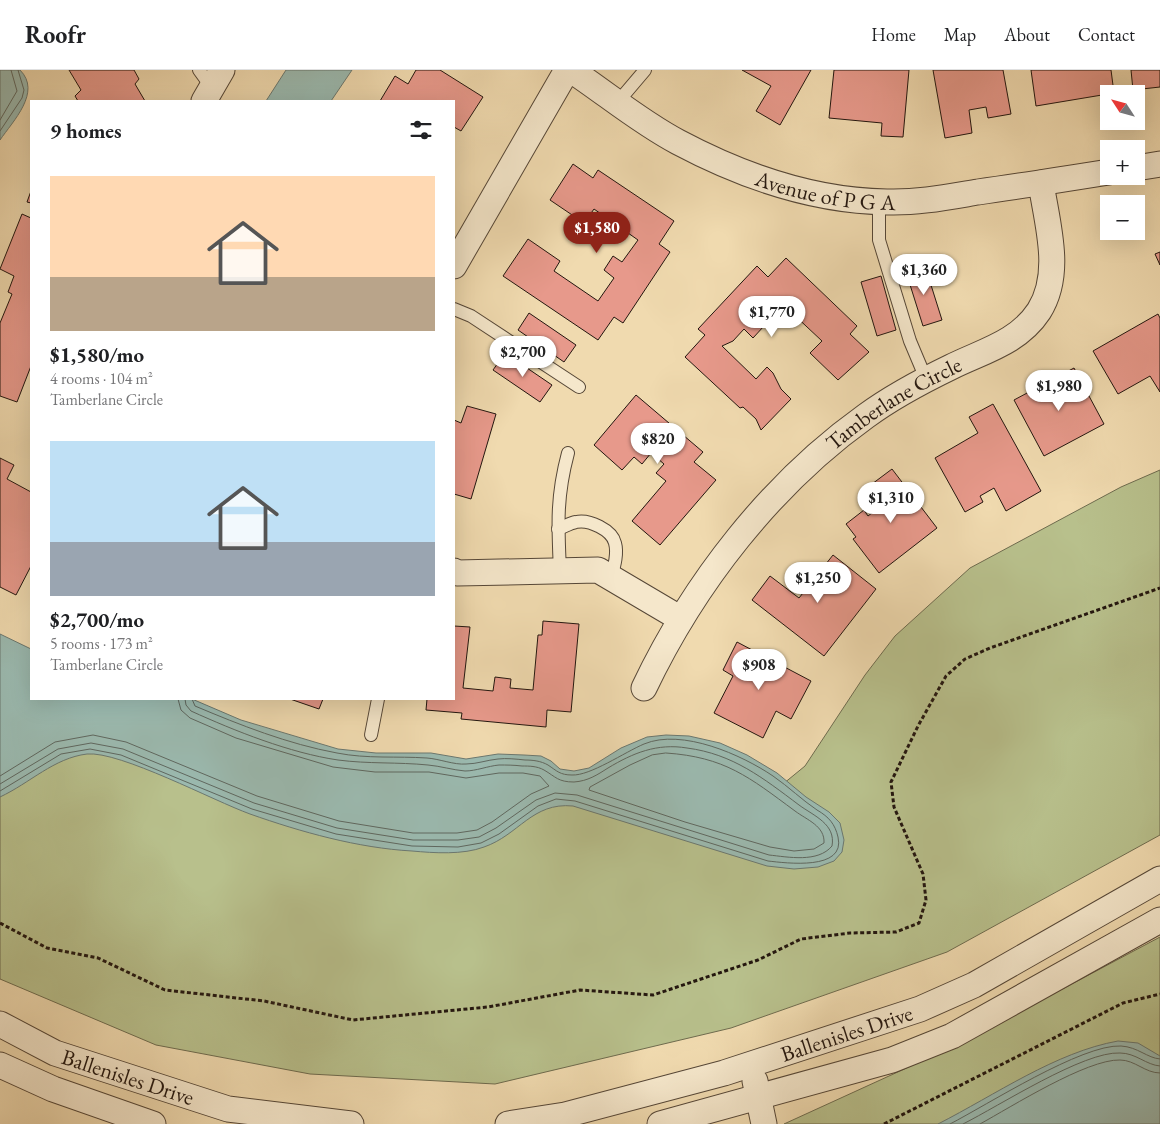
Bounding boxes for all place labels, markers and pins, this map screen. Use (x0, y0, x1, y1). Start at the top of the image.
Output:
pin: $1,580 (556, 212, 638, 254)
pin: $1,360 (883, 254, 965, 296)
pin: $1,770 (731, 296, 813, 338)
pin: $2,700 (482, 336, 564, 378)
pin: $1,980 (1018, 370, 1100, 412)
pin: $820 (628, 422, 688, 465)
pin: $1,310 (850, 482, 932, 524)
pin: $1,250 (777, 562, 859, 604)
pin: $908 (729, 648, 789, 691)

